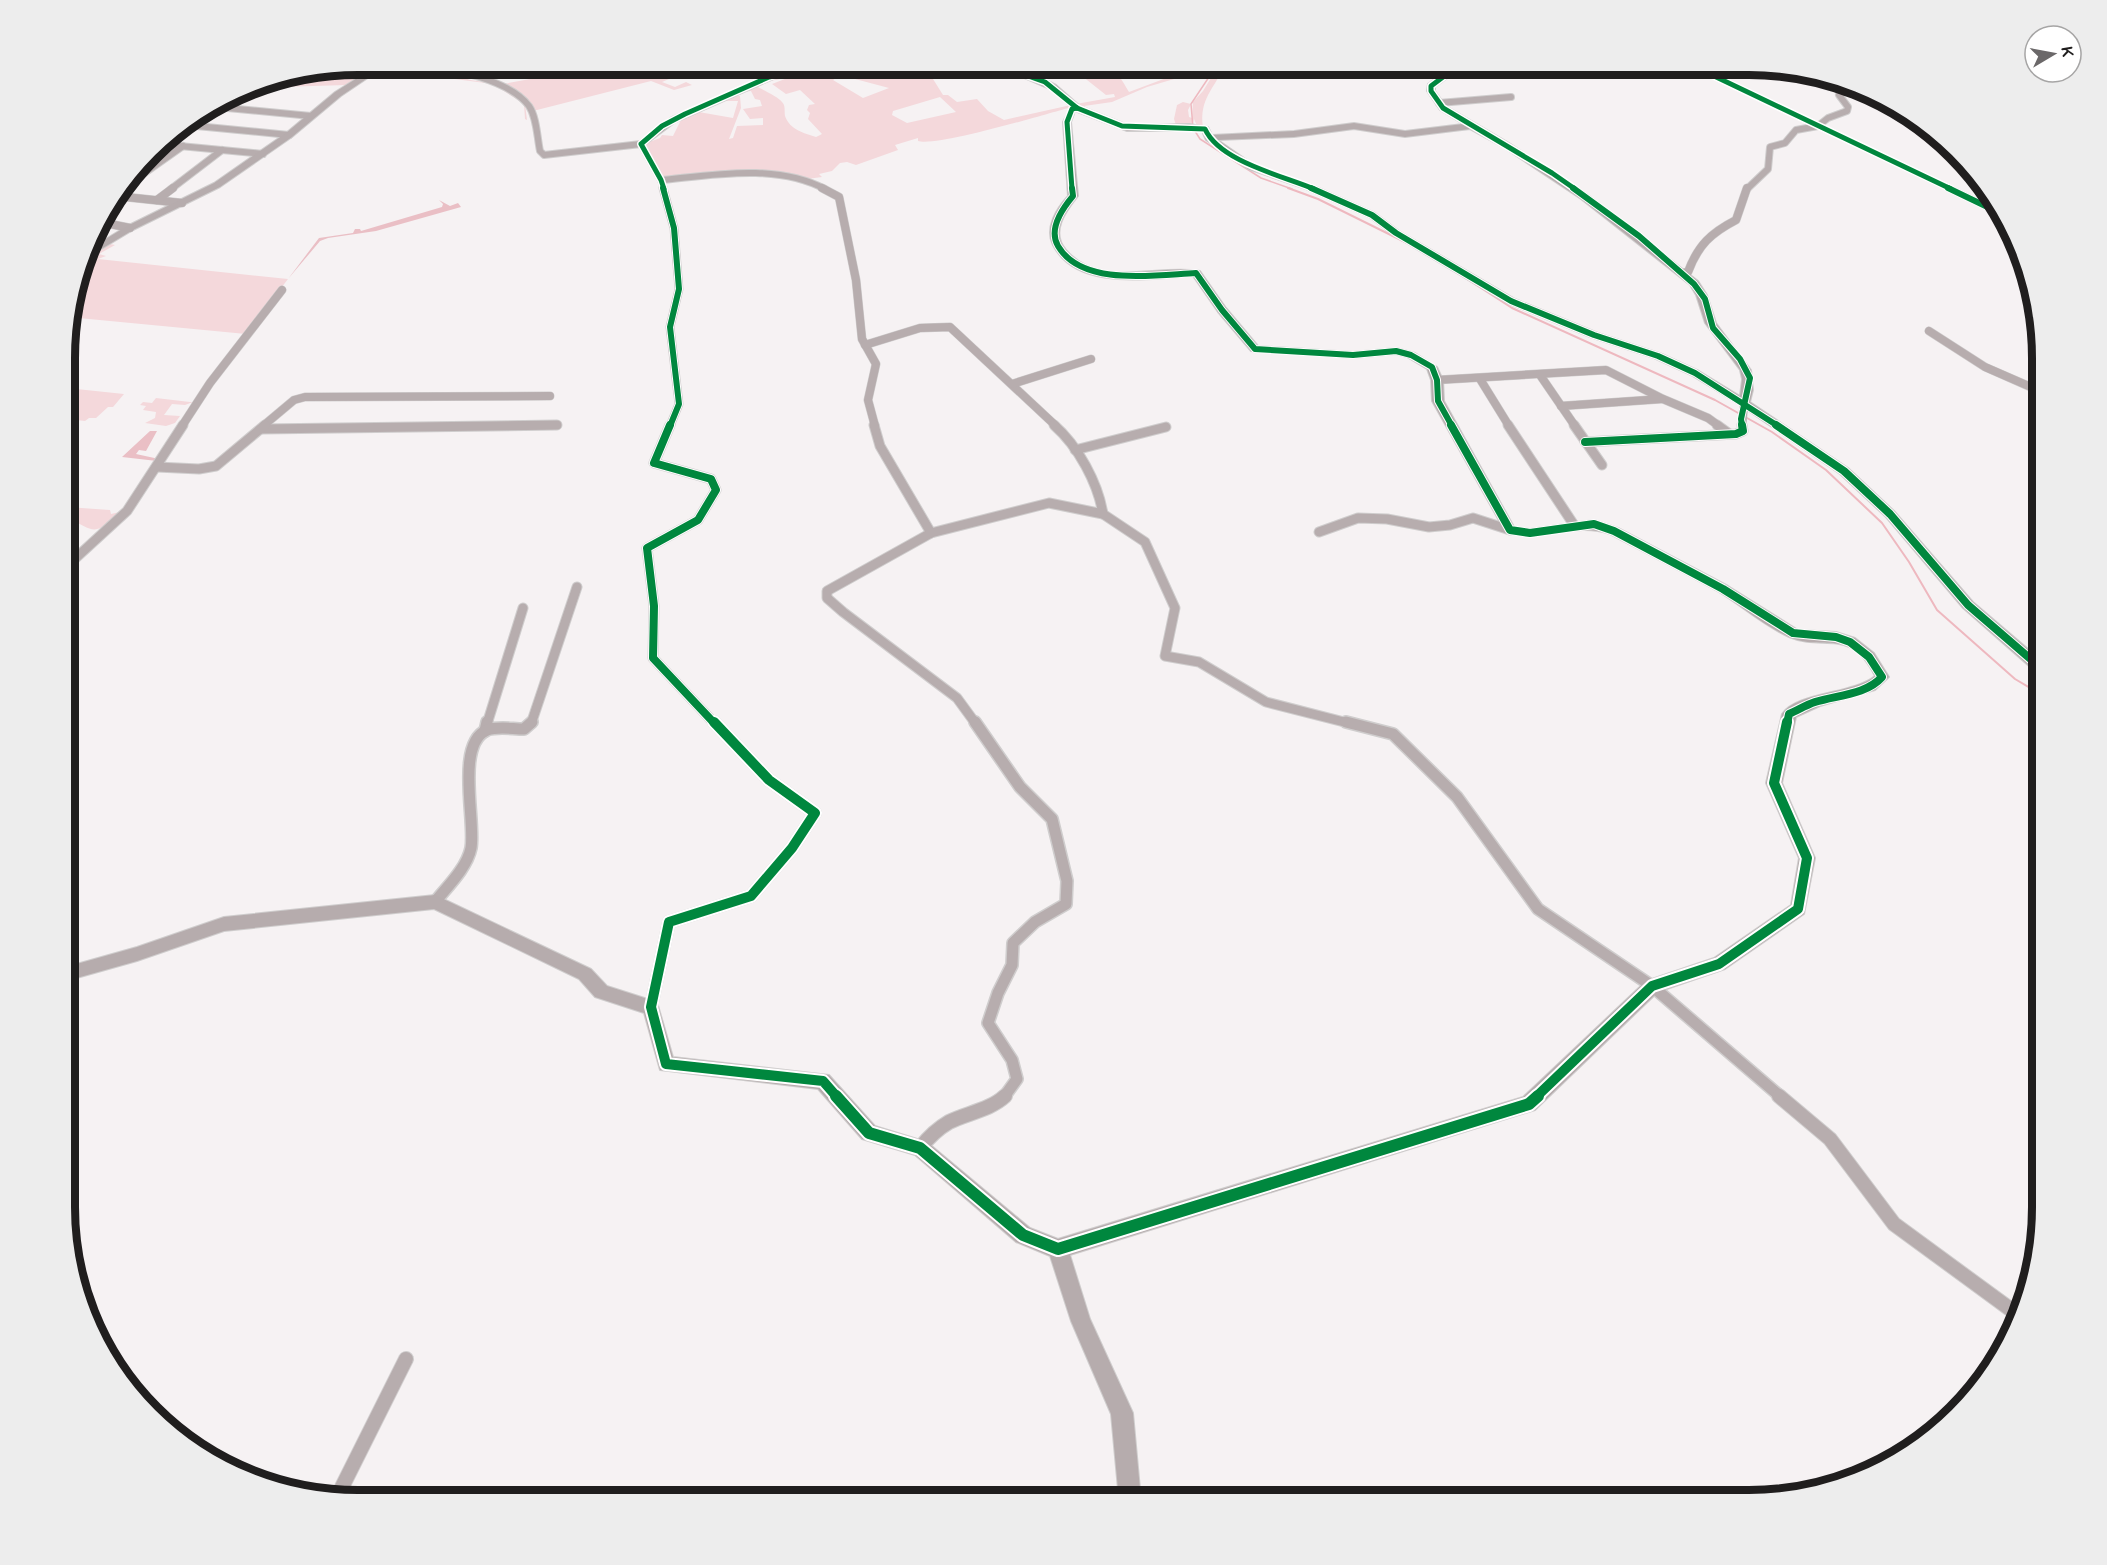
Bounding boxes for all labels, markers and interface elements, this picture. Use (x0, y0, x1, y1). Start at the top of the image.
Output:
north arrow (2023, 24, 2083, 84)
text: K (2057, 44, 2079, 58)

